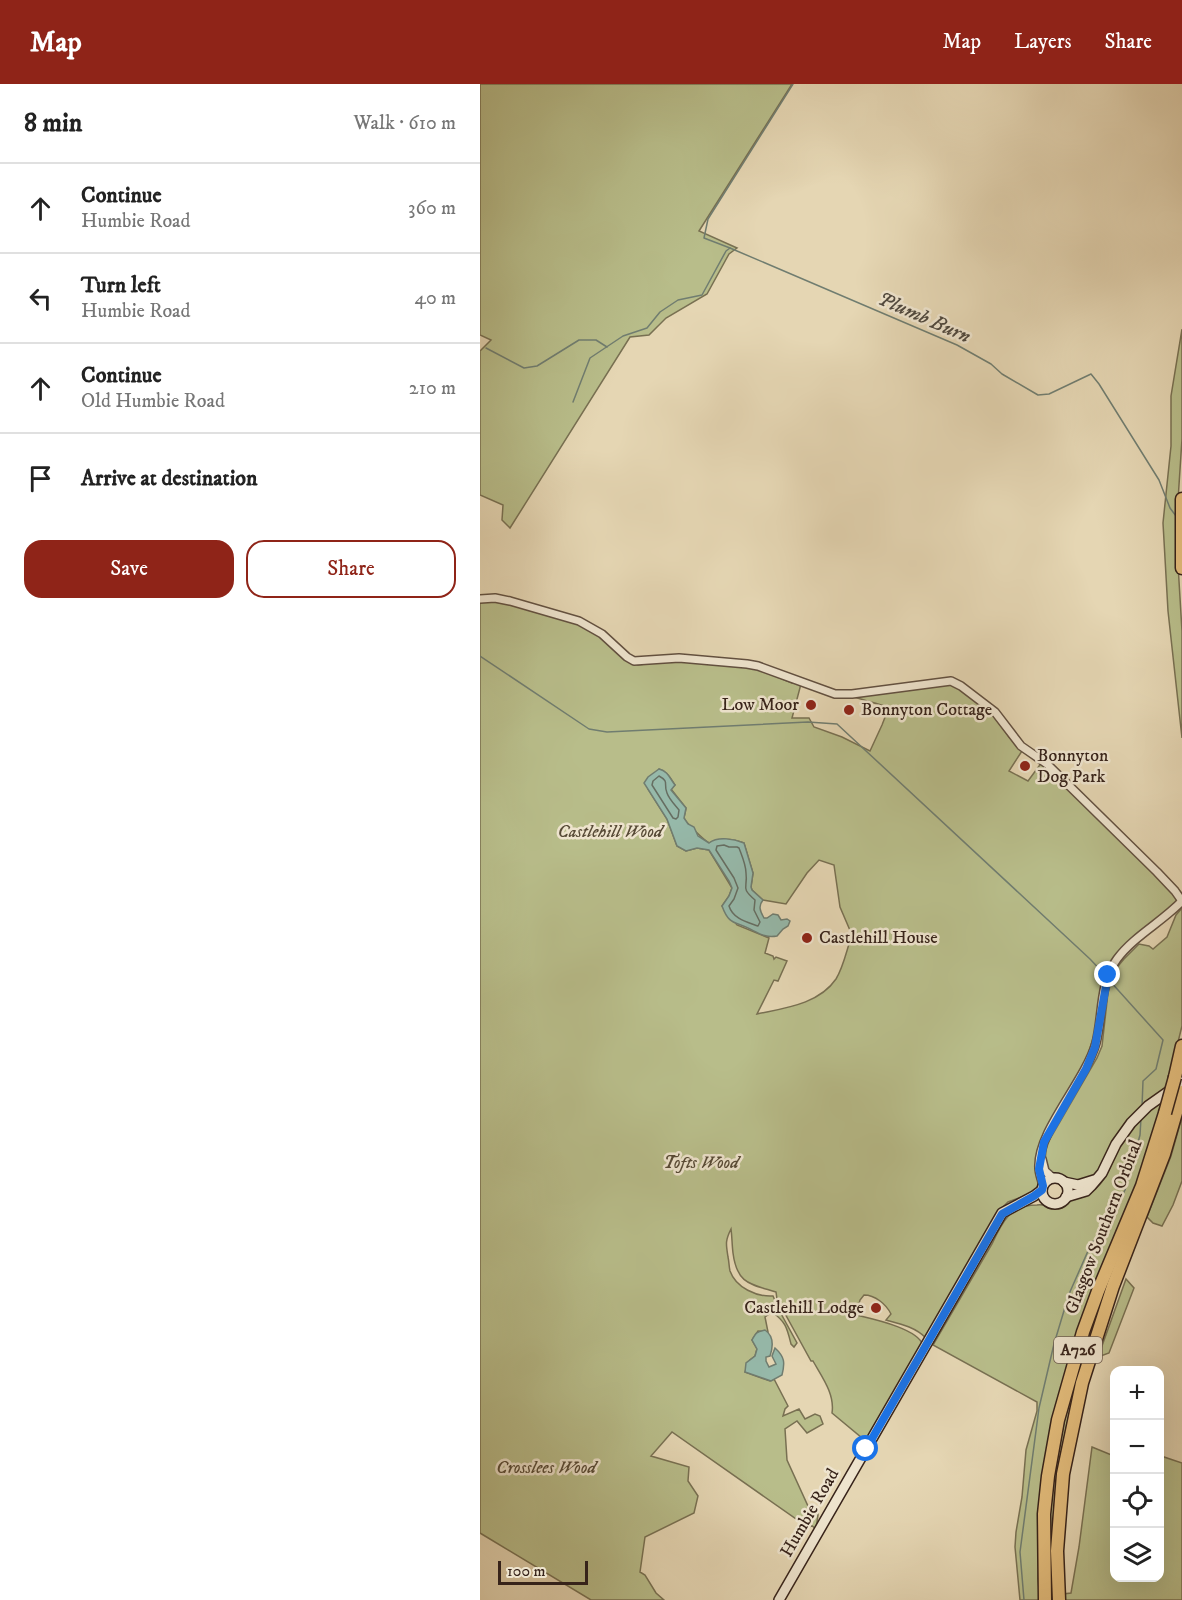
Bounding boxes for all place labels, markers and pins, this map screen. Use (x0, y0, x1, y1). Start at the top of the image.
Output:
place label: Low Moor (722, 694, 799, 716)
marker: Low Moor (804, 698, 818, 712)
place label: Bonnyton Cottage (861, 699, 992, 721)
marker: Bonnyton Cottage (842, 703, 856, 717)
place label: Bonnyton Dog Park (1037, 745, 1109, 788)
marker: Bonnyton Dog Park (1018, 759, 1032, 773)
place label: Castlehill House (819, 927, 938, 949)
marker: Castlehill House (800, 931, 814, 945)
place label: Castlehill Lodge (744, 1297, 864, 1319)
marker: Castlehill Lodge (869, 1301, 883, 1315)

